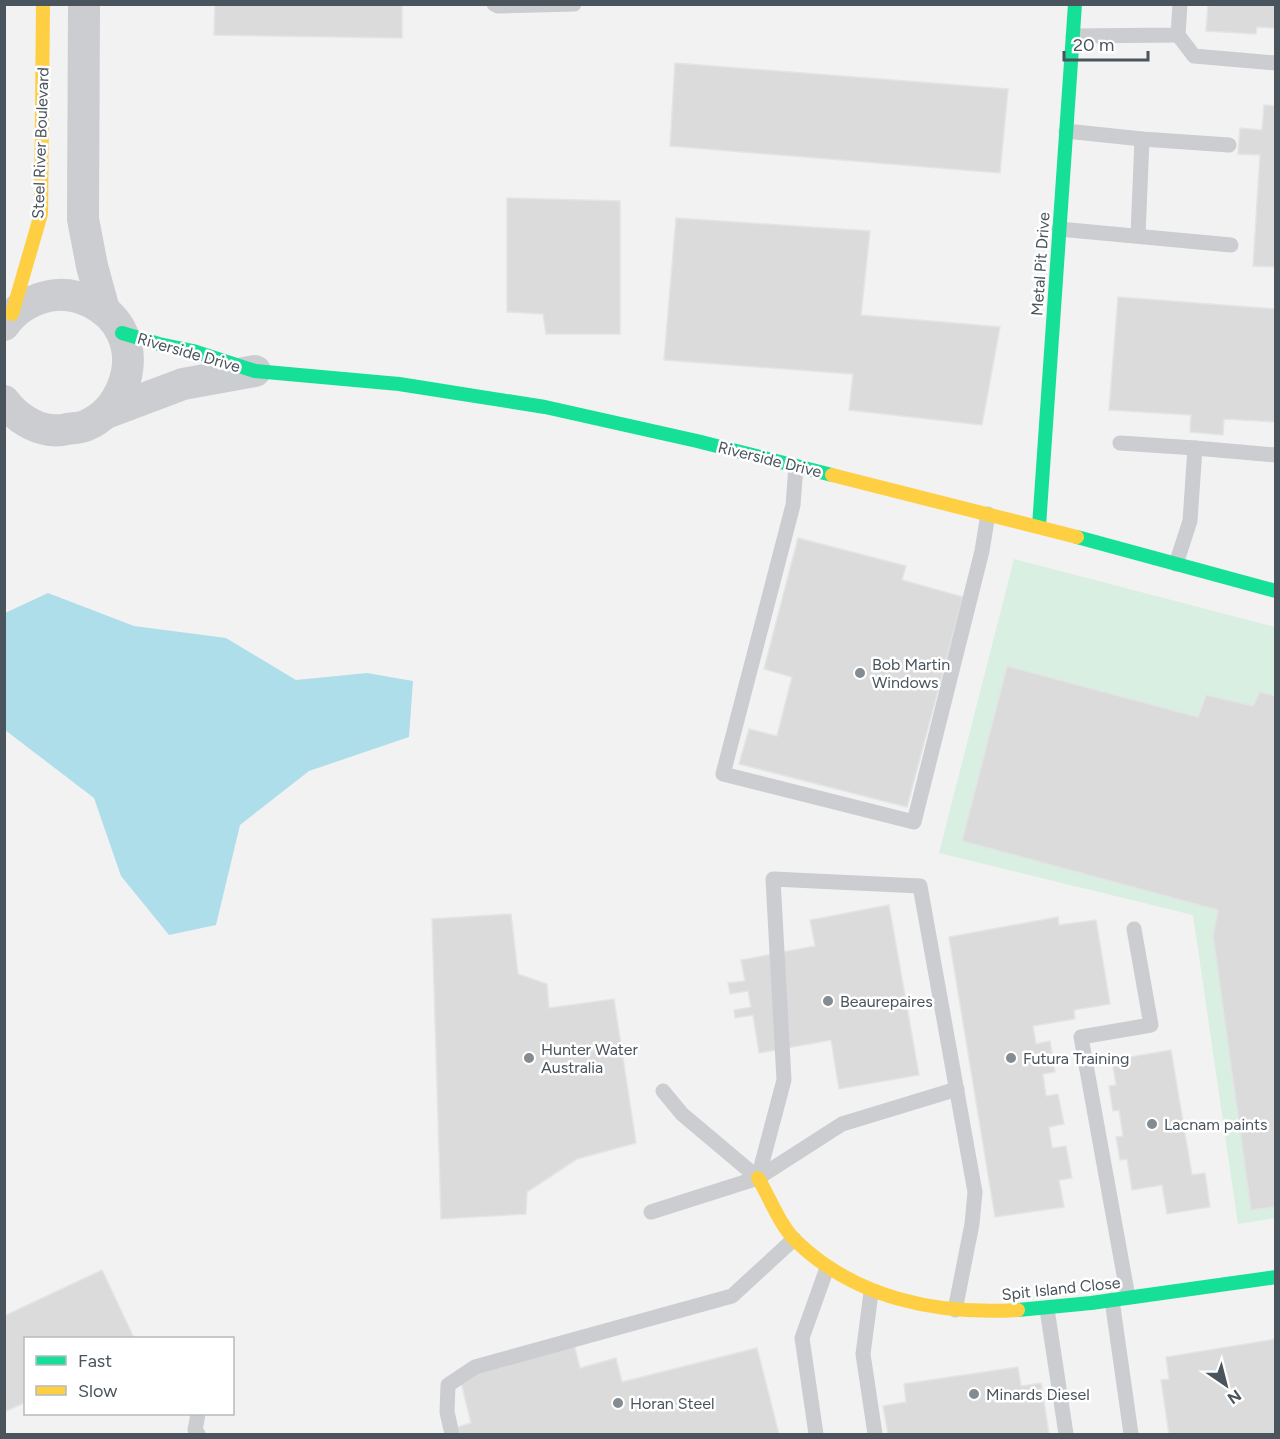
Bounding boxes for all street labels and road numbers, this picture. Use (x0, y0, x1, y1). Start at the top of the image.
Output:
street label: Steel River Boulevard (28, 67, 53, 219)
street label: Metal Pit Drive (1027, 211, 1054, 317)
street label: Riverside Drive (135, 329, 243, 376)
street label: Riverside Drive (716, 437, 824, 482)
street label: Spit Island Close (1001, 1273, 1122, 1304)

